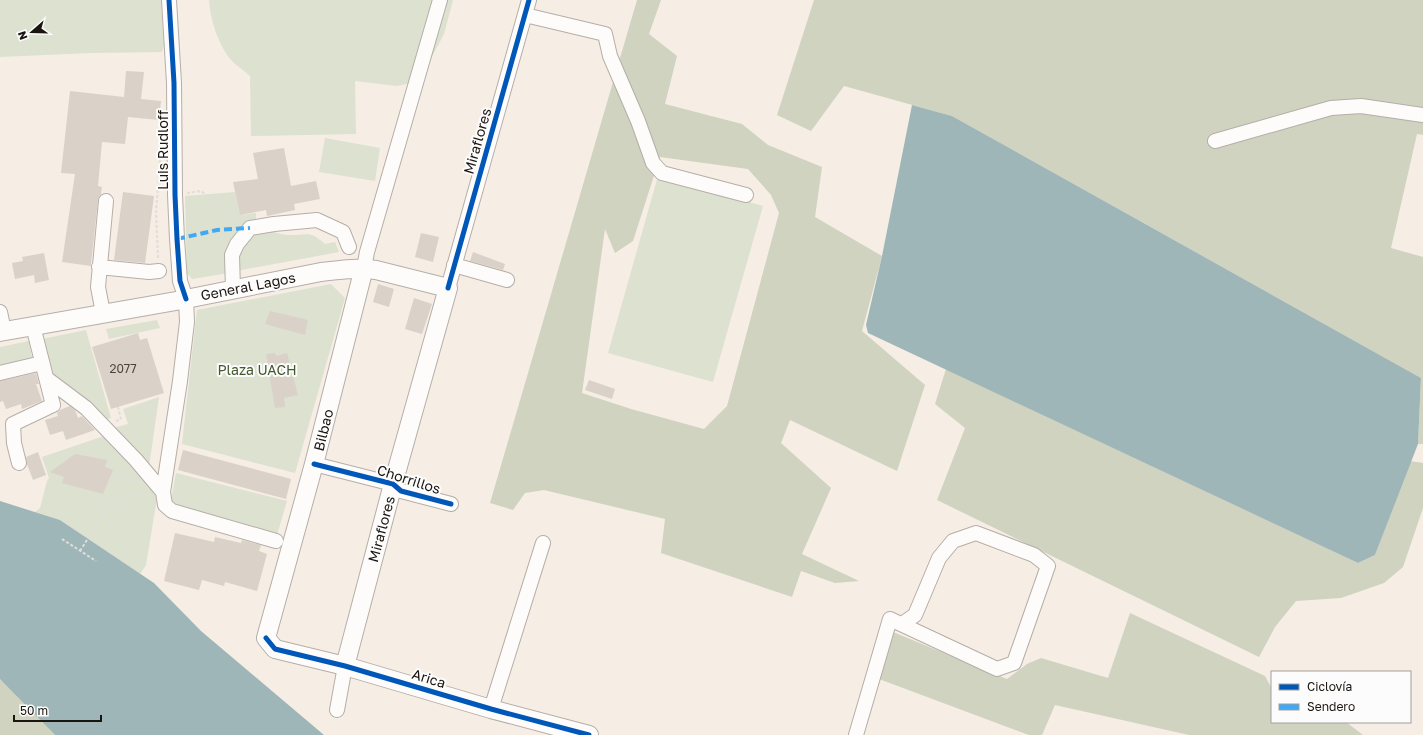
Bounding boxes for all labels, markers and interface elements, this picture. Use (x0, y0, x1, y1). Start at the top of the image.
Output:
north arrow (12, 12, 52, 52)
text: N (15, 29, 30, 42)
street label: Miraflores (459, 106, 495, 176)
street label: Luis Rudloff (154, 110, 171, 190)
street label: General Lagos (199, 268, 297, 304)
house number: 2077 (109, 361, 137, 376)
park label: Plaza UACH (217, 361, 297, 378)
street label: Bilbao (310, 407, 336, 453)
street label: Chorrillos (375, 461, 443, 497)
street label: Miraflores (364, 494, 398, 564)
street label: Arica (410, 665, 448, 691)
legend (1271, 671, 1411, 723)
text: Ciclovía (1307, 679, 1352, 694)
scale bar (14, 697, 101, 723)
text: Sendero (1307, 699, 1355, 714)
text: 50 m (20, 703, 48, 718)

